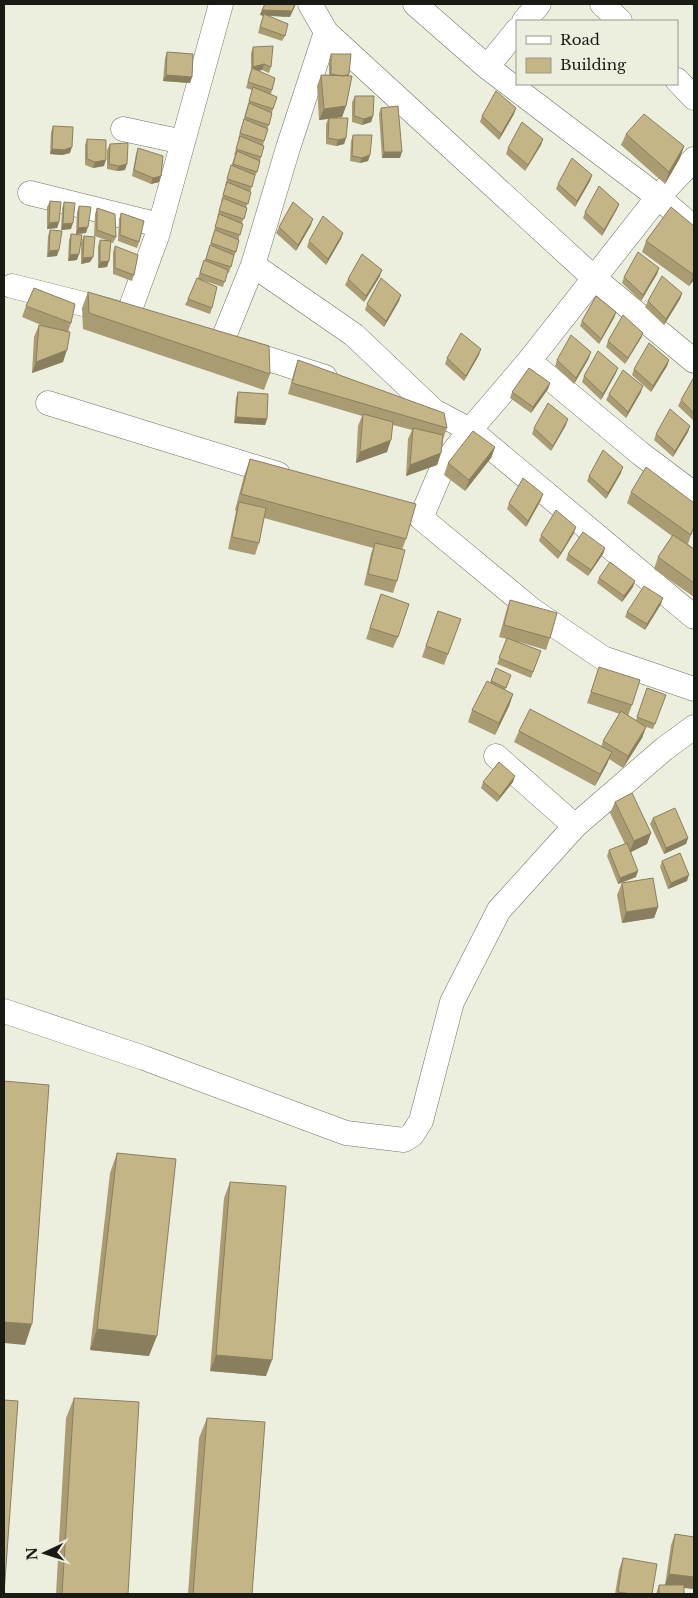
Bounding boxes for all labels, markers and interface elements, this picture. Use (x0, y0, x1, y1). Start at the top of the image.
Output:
legend (516, 20, 678, 85)
text: Road (560, 30, 600, 49)
text: Building (560, 55, 627, 74)
north arrow (20, 1528, 70, 1578)
text: N (23, 1547, 41, 1561)

